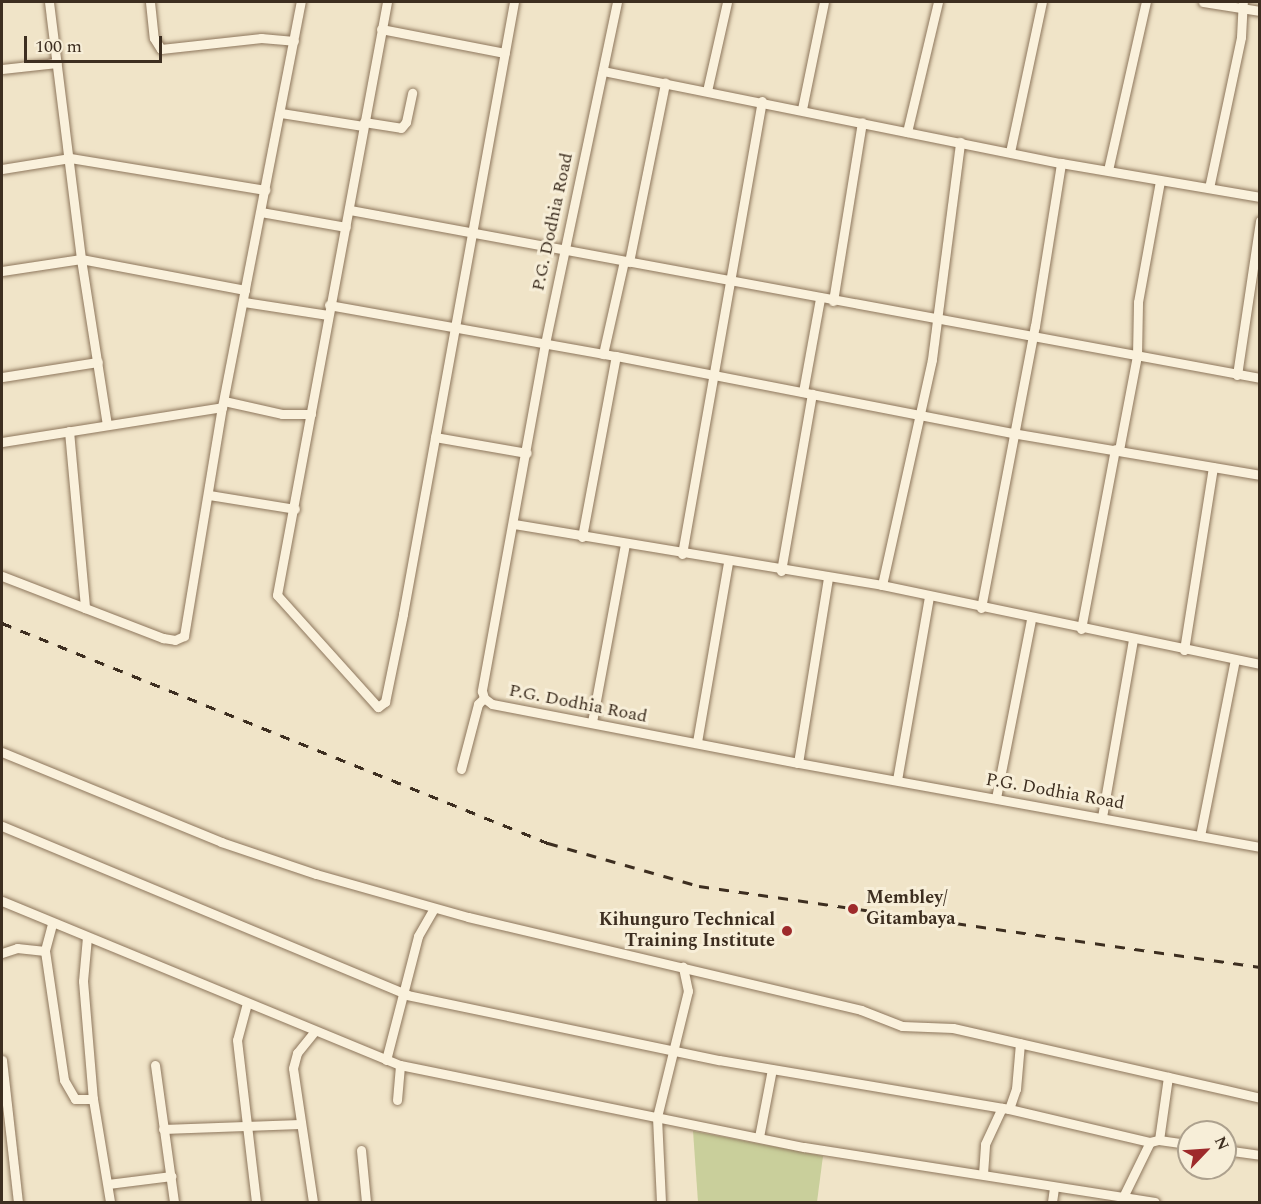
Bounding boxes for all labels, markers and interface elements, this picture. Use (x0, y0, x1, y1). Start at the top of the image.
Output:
scale bar (27, 24, 165, 62)
text: 100 m (35, 33, 82, 60)
street label: P.G. Dodhia Road (528, 151, 578, 293)
street label: P.G. Dodhia Road (507, 680, 649, 728)
street label: P.G. Dodhia Road (984, 769, 1126, 815)
place label: Membley/ Gitambaya (866, 888, 955, 930)
marker: Membley/ Gitambaya (844, 900, 862, 918)
place label: Kihunguro Technical Training Institute (599, 910, 775, 952)
marker: Kihunguro Technical Training Institute (780, 924, 794, 938)
north arrow (1177, 1120, 1237, 1180)
text: N (1208, 1132, 1235, 1154)

